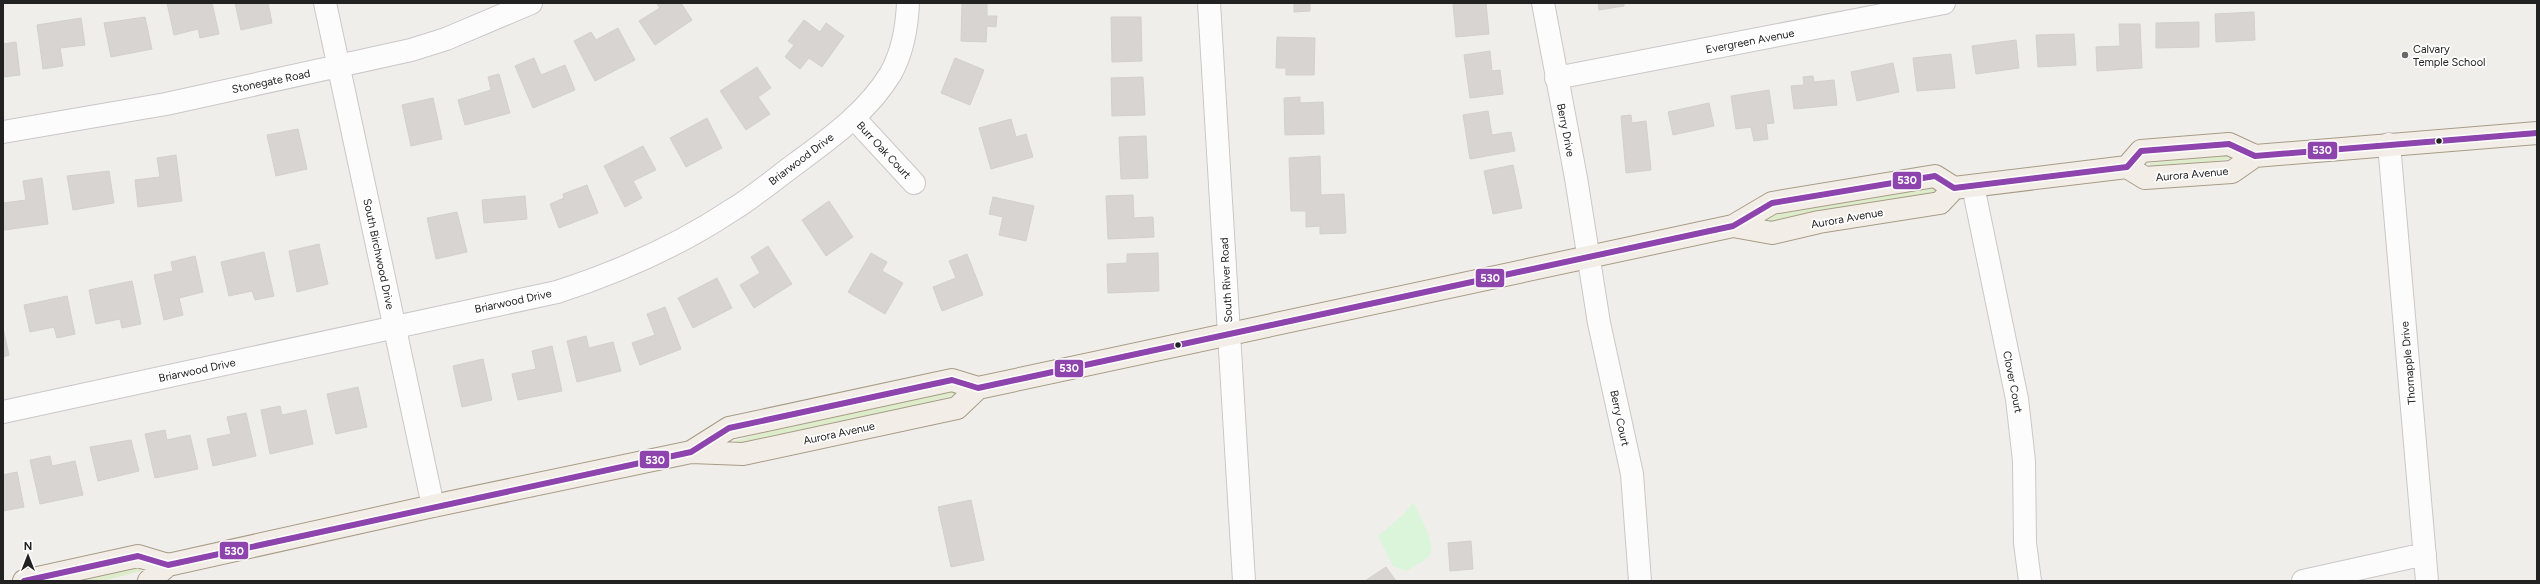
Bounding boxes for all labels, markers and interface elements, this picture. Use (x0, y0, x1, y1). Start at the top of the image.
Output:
street label: Evergreen Avenue (1705, 27, 1796, 56)
place label: Calvary Temple School (2413, 43, 2485, 69)
marker: Calvary Temple School (2400, 50, 2410, 60)
street label: Stonegate Road (231, 67, 311, 96)
street label: Berry Drive (1554, 102, 1577, 158)
street label: Burr Oak Court (854, 119, 913, 182)
street label: Briarwood Drive (766, 131, 836, 188)
unlabelled marker (2434, 136, 2444, 146)
line badge: 530 (2307, 141, 2338, 160)
text: 530 (2312, 144, 2332, 157)
street label: Aurora Avenue (2155, 165, 2229, 184)
line badge: 530 (1892, 171, 1922, 190)
text: 530 (1897, 174, 1917, 187)
street label: South Birchwood Drive (360, 197, 397, 311)
street label: Aurora Avenue (1810, 206, 1884, 231)
street label: South River Road (1218, 237, 1235, 323)
line badge: 530 (1475, 268, 1505, 288)
text: 530 (1480, 272, 1500, 285)
street label: Briarwood Drive (474, 287, 553, 316)
street label: Thornapple Drive (2398, 321, 2419, 405)
unlabelled marker (1173, 340, 1183, 350)
street label: Clover Court (2000, 350, 2025, 414)
street label: Briarwood Drive (158, 356, 237, 385)
line badge: 530 (1054, 359, 1084, 378)
text: 530 (1059, 362, 1079, 375)
street label: Berry Court (1607, 389, 1632, 447)
street label: Aurora Avenue (802, 420, 876, 447)
line badge: 530 (639, 450, 670, 469)
text: 530 (645, 454, 665, 467)
north arrow (8, 536, 48, 576)
text: N (24, 540, 32, 553)
line badge: 530 (219, 541, 249, 560)
text: 530 (224, 545, 244, 558)

